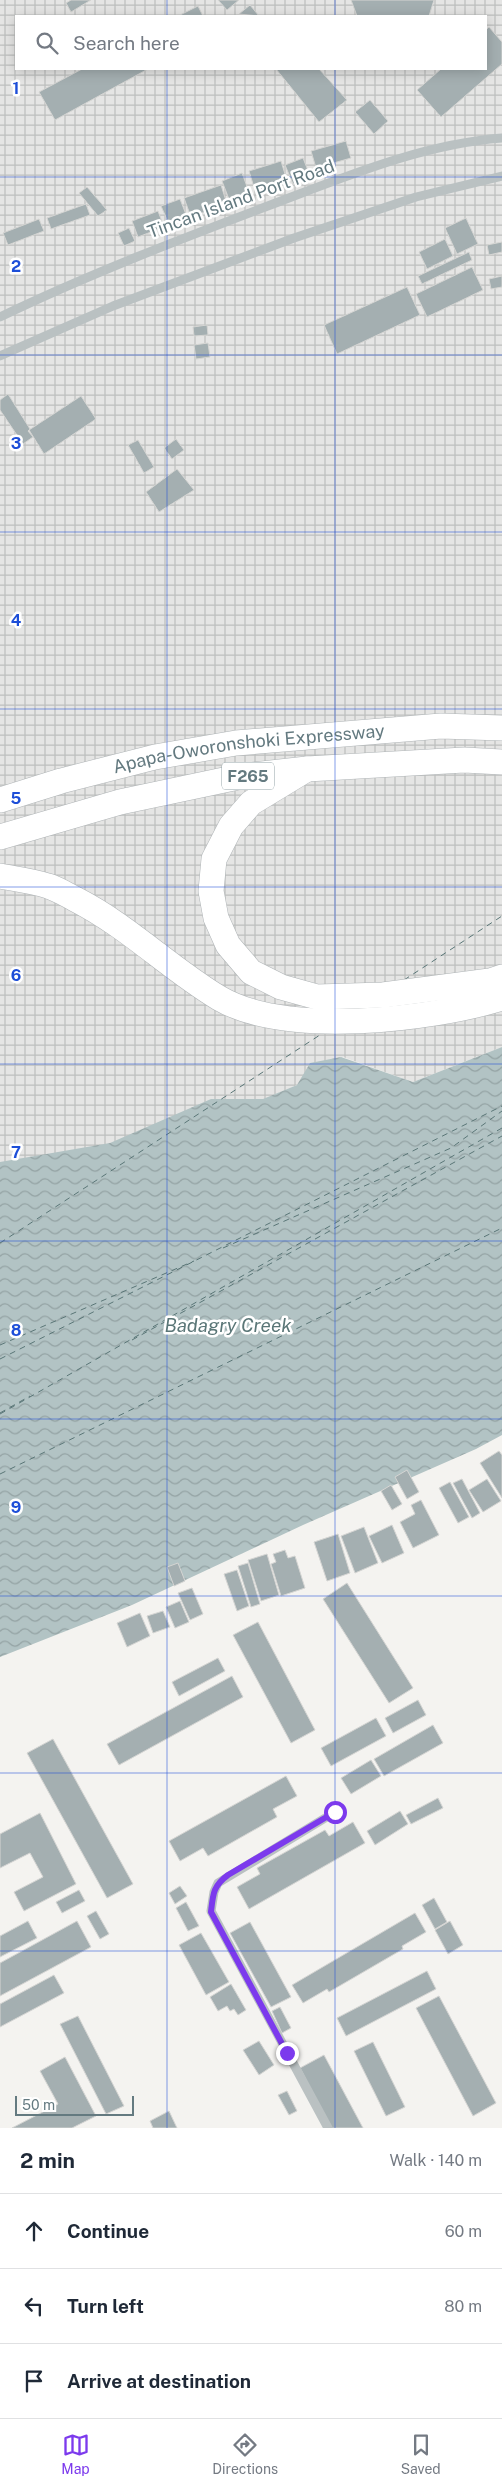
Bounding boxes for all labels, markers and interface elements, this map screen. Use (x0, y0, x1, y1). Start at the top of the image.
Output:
search box (15, 15, 487, 70)
icon: search (33, 29, 61, 57)
text: Search here (73, 32, 180, 54)
text: 1 (13, 79, 19, 98)
street label: Tincan Island Port Road (145, 155, 337, 242)
text: 2 (11, 257, 21, 276)
text: 3 (11, 434, 21, 453)
text: 4 (11, 611, 22, 630)
street label: Apapa-Oworonshoki Expressway (111, 720, 386, 777)
road number: F265 (222, 762, 274, 789)
text: 5 (11, 789, 22, 808)
text: 6 (11, 966, 21, 985)
text: 7 (11, 1143, 21, 1162)
water label: Badagry Creek (164, 1314, 292, 1336)
text: 8 (11, 1321, 22, 1340)
text: 9 (11, 1498, 21, 1517)
route start (324, 1801, 347, 1824)
route end (276, 2042, 299, 2065)
scale bar (15, 2093, 134, 2116)
text: 50 m (22, 2097, 55, 2113)
text: 2 min (20, 2148, 75, 2173)
text: Walk · 140 m (389, 2151, 482, 2170)
icon: ahead (20, 2217, 48, 2245)
text: Continue (67, 2220, 149, 2242)
text: 60 m (445, 2222, 482, 2241)
icon: left (20, 2292, 48, 2320)
text: Turn left (67, 2295, 144, 2317)
text: 80 m (444, 2297, 482, 2316)
icon: arrive (20, 2367, 48, 2395)
text: Arrive at destination (67, 2370, 251, 2392)
tab: Map (61, 2431, 90, 2477)
tab: Directions (212, 2431, 278, 2477)
tab: Saved (401, 2431, 441, 2477)

